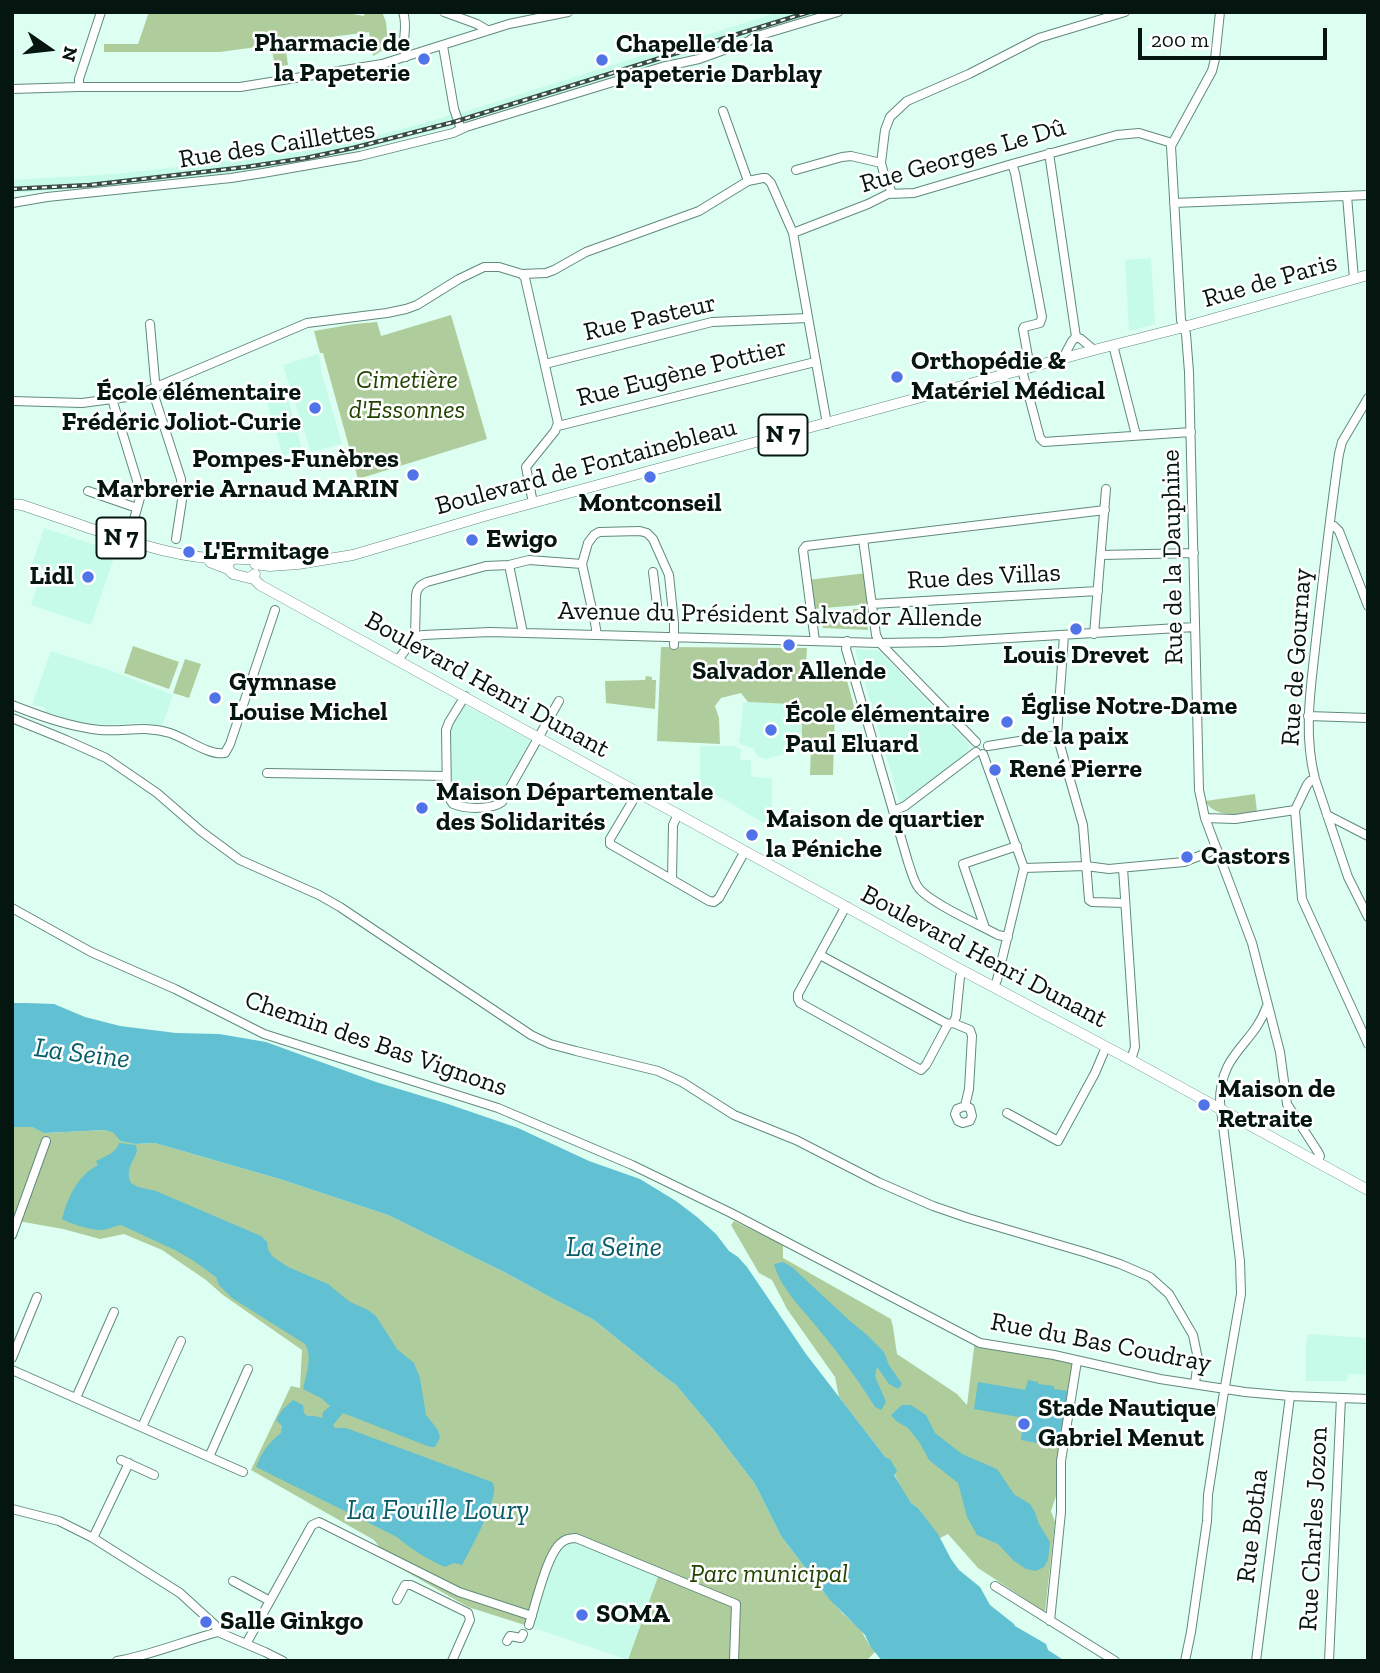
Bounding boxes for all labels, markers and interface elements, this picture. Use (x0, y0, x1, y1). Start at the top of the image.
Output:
north arrow (14, 14, 84, 84)
scale bar (1142, 14, 1331, 58)
text: 200 m (1151, 27, 1209, 52)
place label: Pharmacie de la Papeterie (254, 28, 410, 90)
place label: Chapelle de la papeterie Darblay (616, 29, 822, 90)
text: N (57, 44, 83, 64)
marker: Pharmacie de la Papeterie (416, 51, 432, 67)
marker: Chapelle de la papeterie Darblay (594, 52, 610, 68)
street label: Rue Georges Le Dû (857, 112, 1069, 200)
street label: Rue des Caillettes (177, 114, 377, 176)
street label: Rue de Paris (1199, 247, 1341, 315)
street label: Rue Pasteur (581, 288, 719, 348)
street label: Rue Eugène Pottier (574, 332, 790, 414)
place label: Orthopédie & Matériel Médical (911, 346, 1105, 408)
park label: Cimetière d'Essonnes (349, 365, 465, 426)
marker: Orthopédie & Matériel Médical (889, 369, 905, 385)
place label: École élémentaire Frédéric Joliot-Curie (62, 377, 301, 438)
marker: École élémentaire Frédéric Joliot-Curie (307, 400, 323, 416)
street label: Boulevard de Fontainebleau (432, 412, 740, 522)
road number: N 7 (758, 414, 808, 456)
place label: Pompes-Funèbres Marbrerie Arnaud MARIN (97, 444, 399, 505)
street label: Rue de la Dauphine (1156, 449, 1190, 665)
marker: Pompes-Funèbres Marbrerie Arnaud MARIN (405, 467, 421, 483)
marker: Montconseil (642, 469, 658, 485)
place label: Montconseil (578, 488, 722, 520)
road number: N 7 (96, 518, 146, 558)
place label: Ewigo (486, 524, 557, 556)
marker: Ewigo (464, 532, 480, 548)
place label: L'Ermitage (203, 536, 329, 568)
marker: L'Ermitage (181, 544, 197, 560)
street label: Rue des Villas (906, 557, 1062, 597)
place label: Lidl (29, 561, 74, 593)
street label: Rue de Gournay (1275, 567, 1319, 747)
marker: Lidl (80, 569, 96, 585)
street label: Avenue du Président Salvador Allende (558, 596, 982, 634)
street label: Boulevard Henri Dunant (359, 605, 615, 765)
marker: Louis Drevet (1068, 621, 1084, 637)
marker: Salvador Allende (781, 637, 797, 653)
place label: Louis Drevet (1003, 640, 1149, 672)
place label: Salvador Allende (692, 656, 886, 688)
place label: Gymnase Louise Michel (229, 667, 388, 728)
marker: Gymnase Louise Michel (207, 690, 223, 706)
place label: Église Notre-Dame de la paix (1021, 691, 1237, 752)
place label: École élémentaire Paul Eluard (785, 699, 990, 760)
marker: Église Notre-Dame de la paix (999, 714, 1015, 730)
marker: École élémentaire Paul Eluard (763, 722, 779, 738)
place label: René Pierre (1009, 754, 1142, 786)
marker: René Pierre (987, 762, 1003, 778)
place label: Maison Départementale des Solidarités (436, 777, 713, 838)
marker: Maison Départementale des Solidarités (414, 800, 430, 816)
place label: Maison de quartier la Péniche (766, 804, 984, 866)
marker: Maison de quartier la Péniche (744, 827, 760, 843)
place label: Castors (1201, 841, 1290, 873)
marker: Castors (1179, 849, 1195, 865)
street label: Boulevard Henri Dunant (856, 879, 1112, 1035)
street label: Chemin des Bas Vignons (241, 984, 511, 1104)
water label: La Seine (32, 1031, 132, 1077)
place label: Maison de Retraite (1218, 1074, 1335, 1136)
marker: Maison de Retraite (1196, 1097, 1212, 1113)
water label: La Seine (566, 1231, 662, 1265)
street label: Rue du Bas Coudray (988, 1306, 1214, 1380)
place label: Stade Nautique Gabriel Menut (1038, 1393, 1216, 1454)
marker: Stade Nautique Gabriel Menut (1016, 1416, 1032, 1432)
street label: Rue Charles Jozon (1293, 1426, 1335, 1632)
street label: Rue Botha (1231, 1467, 1275, 1585)
water label: La Fouille Loury (347, 1494, 529, 1528)
park label: Parc municipal (690, 1559, 848, 1591)
place label: SOMA (596, 1599, 670, 1631)
place label: Salle Ginkgo (220, 1606, 363, 1638)
marker: SOMA (574, 1607, 590, 1623)
marker: Salle Ginkgo (198, 1614, 214, 1630)

